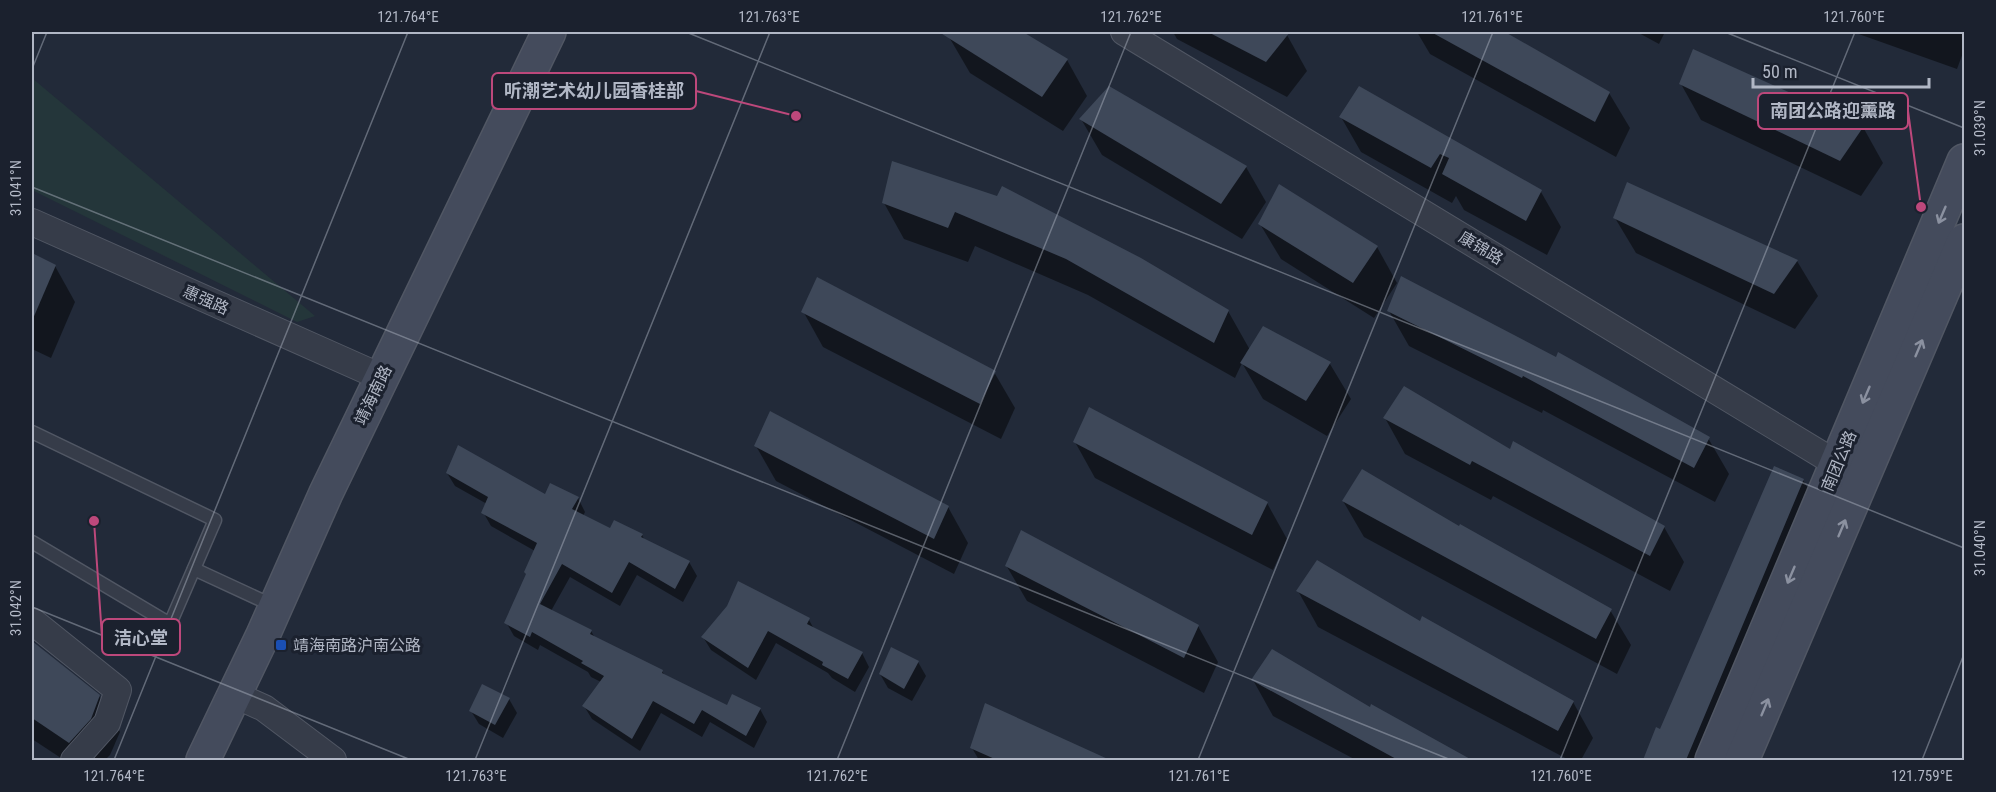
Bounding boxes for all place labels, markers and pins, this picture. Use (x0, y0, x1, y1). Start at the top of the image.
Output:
callout: 听潮艺术幼儿园香桂部 (492, 73, 696, 109)
callout: 南团公路迎薰路 (1758, 93, 1908, 129)
callout: 洁心堂 (102, 619, 180, 655)
place label: 靖海南路沪南公路 (293, 636, 421, 655)
marker: 靖海南路沪南公路 (274, 638, 288, 652)

